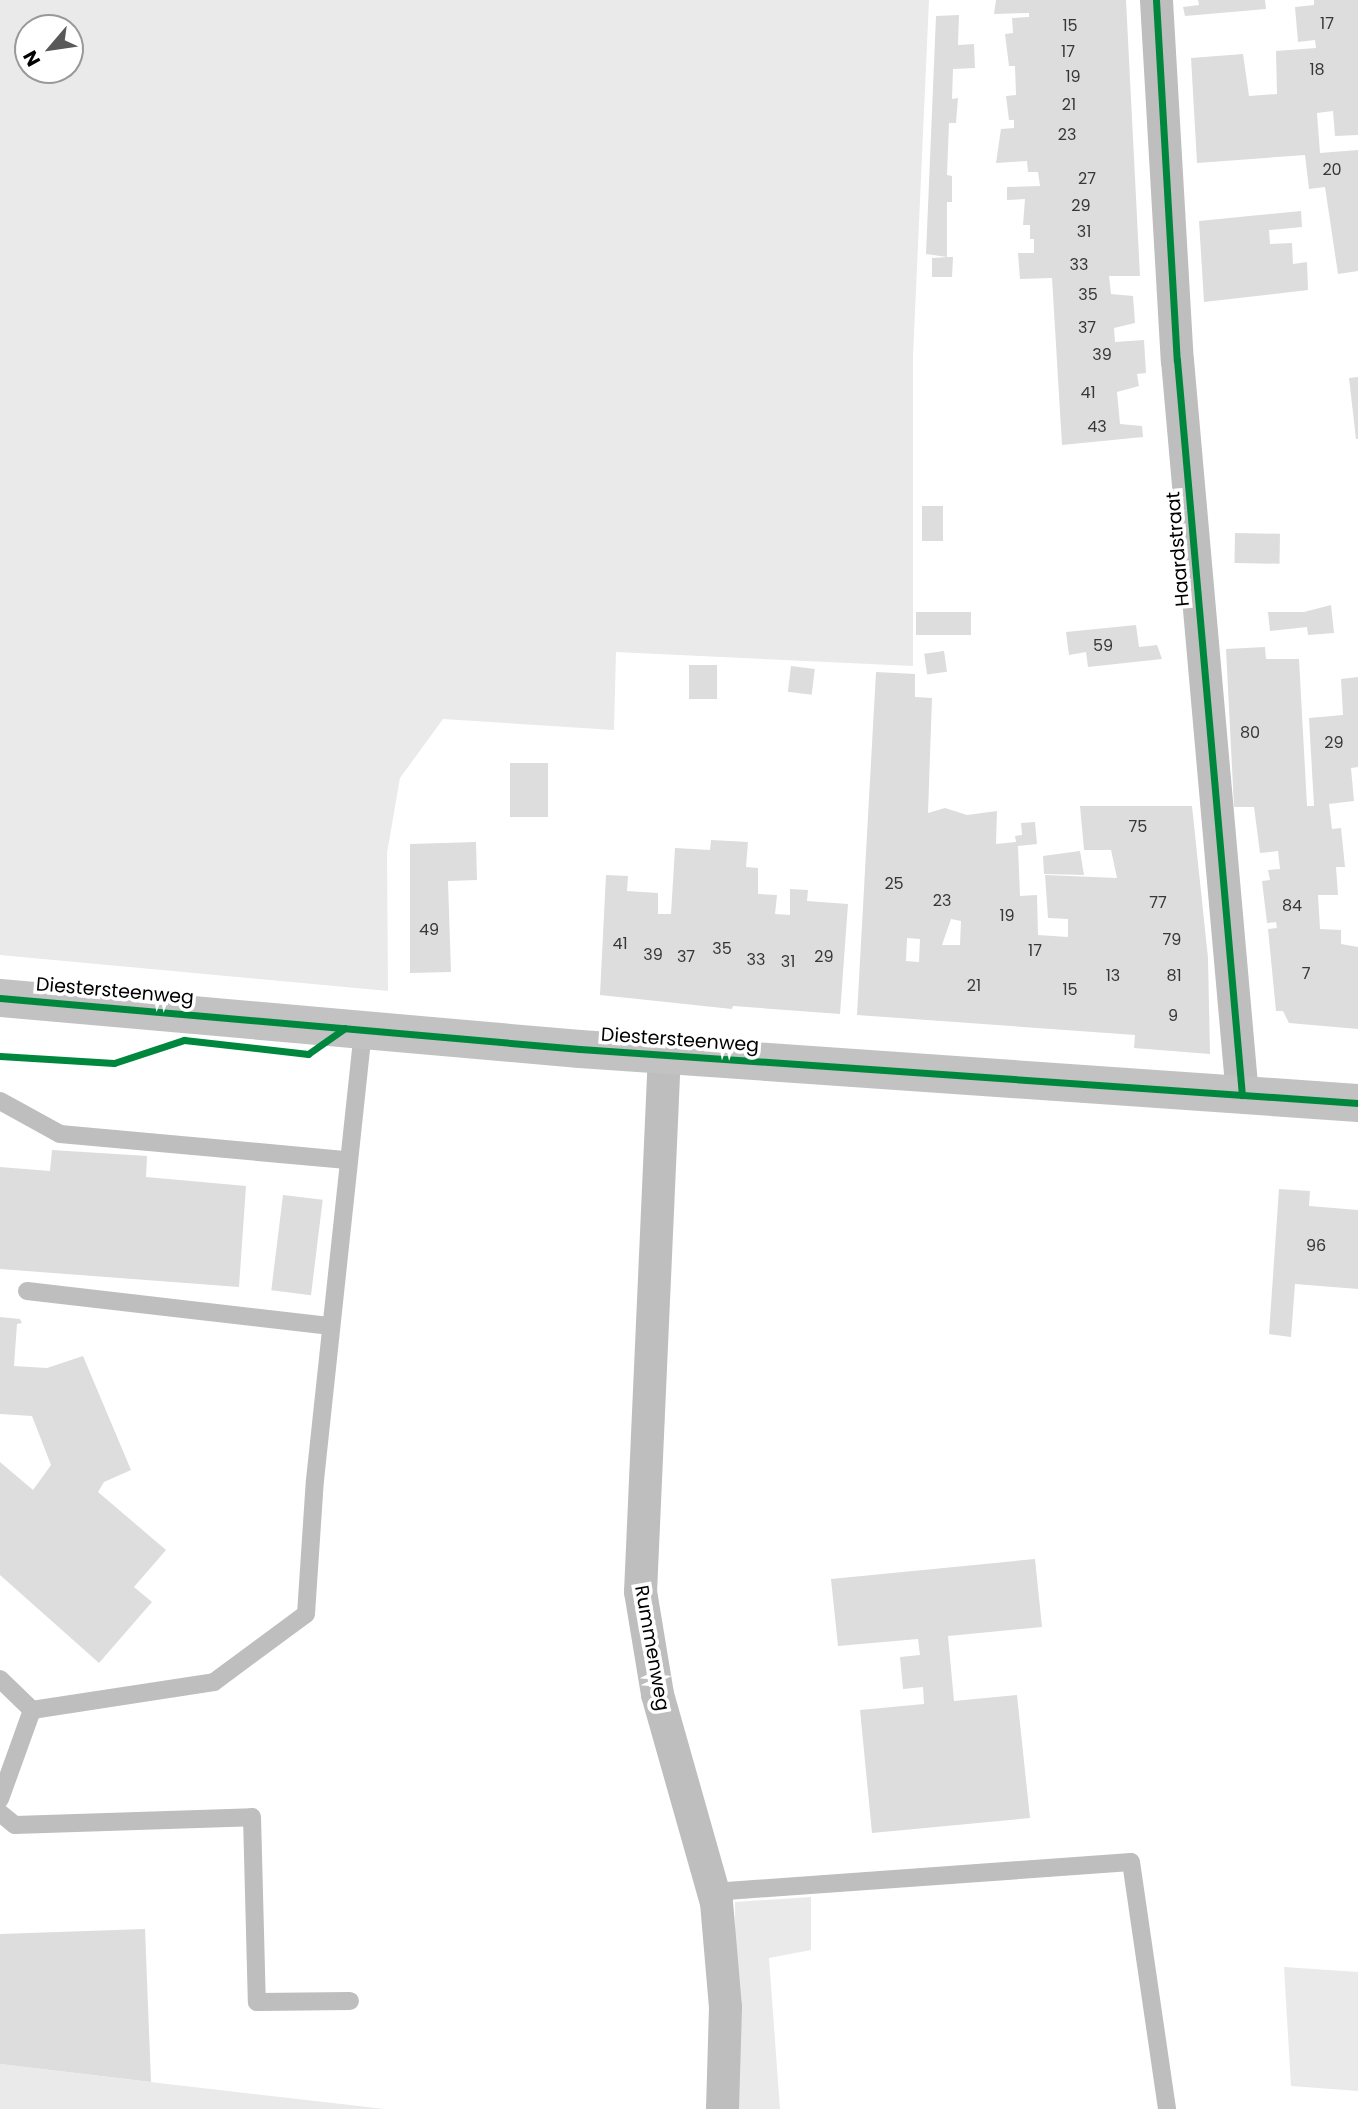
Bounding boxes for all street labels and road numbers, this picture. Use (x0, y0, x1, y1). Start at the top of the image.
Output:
street label: Haardstraat (1162, 491, 1194, 607)
street label: Diestersteenweg (35, 973, 195, 1009)
street label: Diestersteenweg (600, 1023, 760, 1057)
street label: Rummenweg (630, 1583, 674, 1713)

